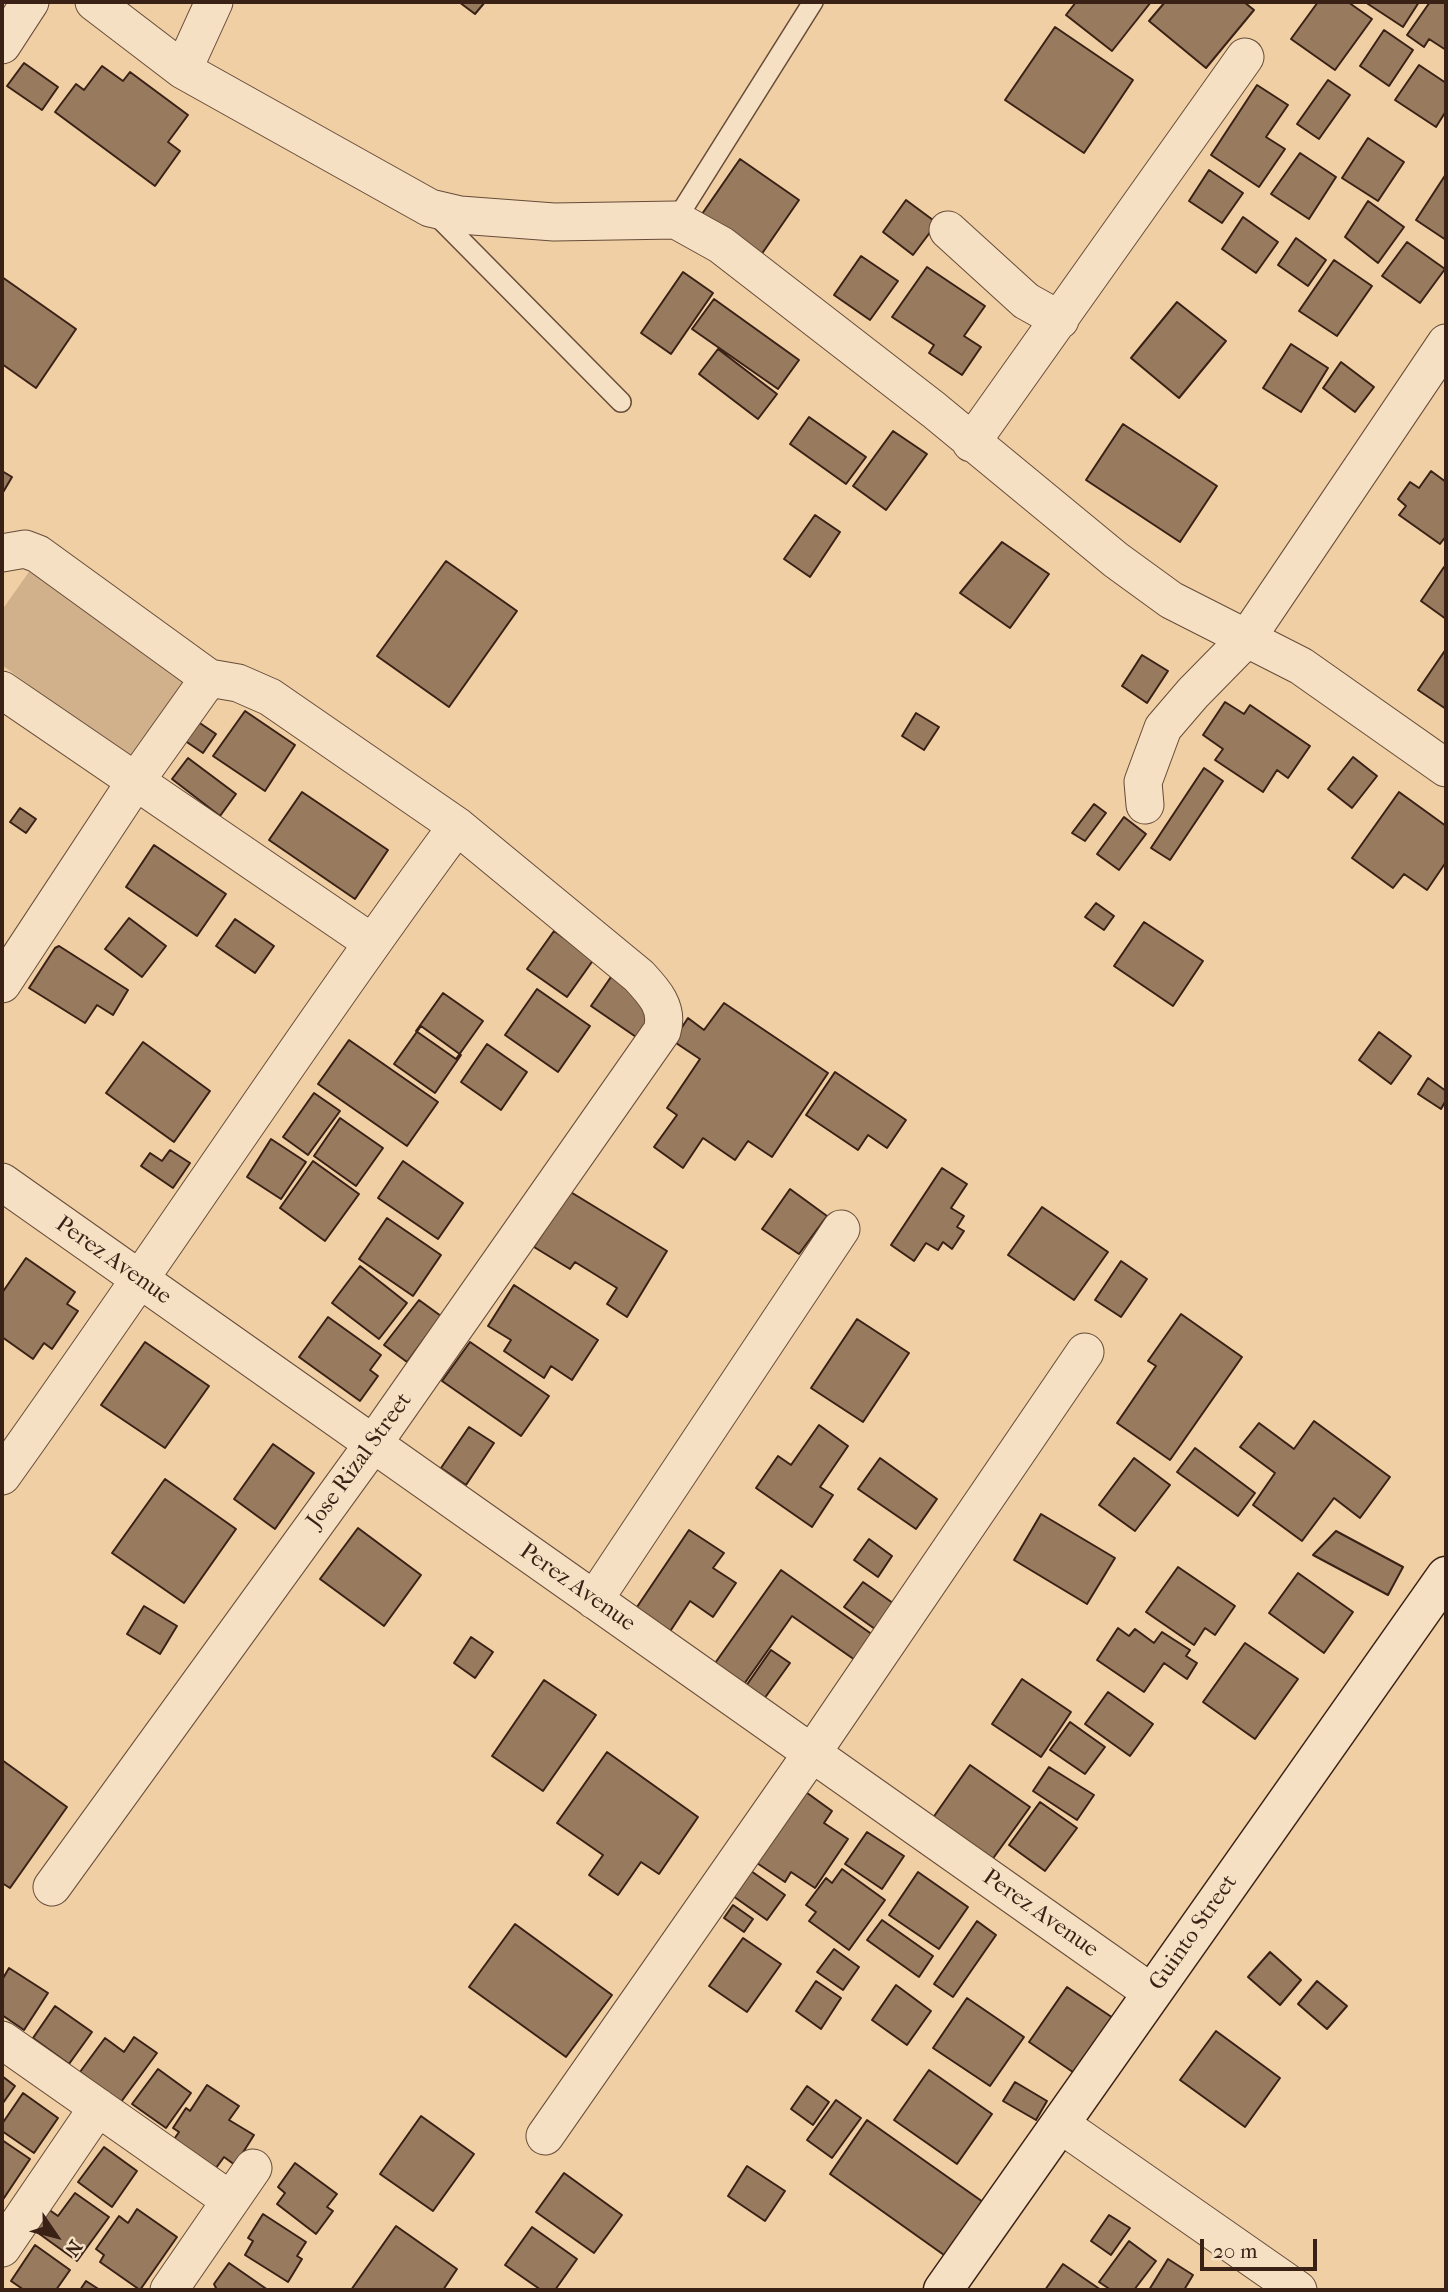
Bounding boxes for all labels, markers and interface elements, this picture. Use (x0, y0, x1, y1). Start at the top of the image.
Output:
street label: Perez Avenue (50, 1211, 176, 1311)
street label: Jose Rizal Street (302, 1388, 418, 1534)
street label: Perez Avenue (514, 1538, 640, 1638)
street label: Perez Avenue (977, 1864, 1103, 1964)
street label: Guinto Street (1144, 1870, 1244, 1996)
north arrow (21, 2201, 91, 2271)
scale bar (1203, 2226, 1320, 2270)
text: N (60, 2236, 86, 2260)
text: 20 m (1213, 2239, 1257, 2263)

